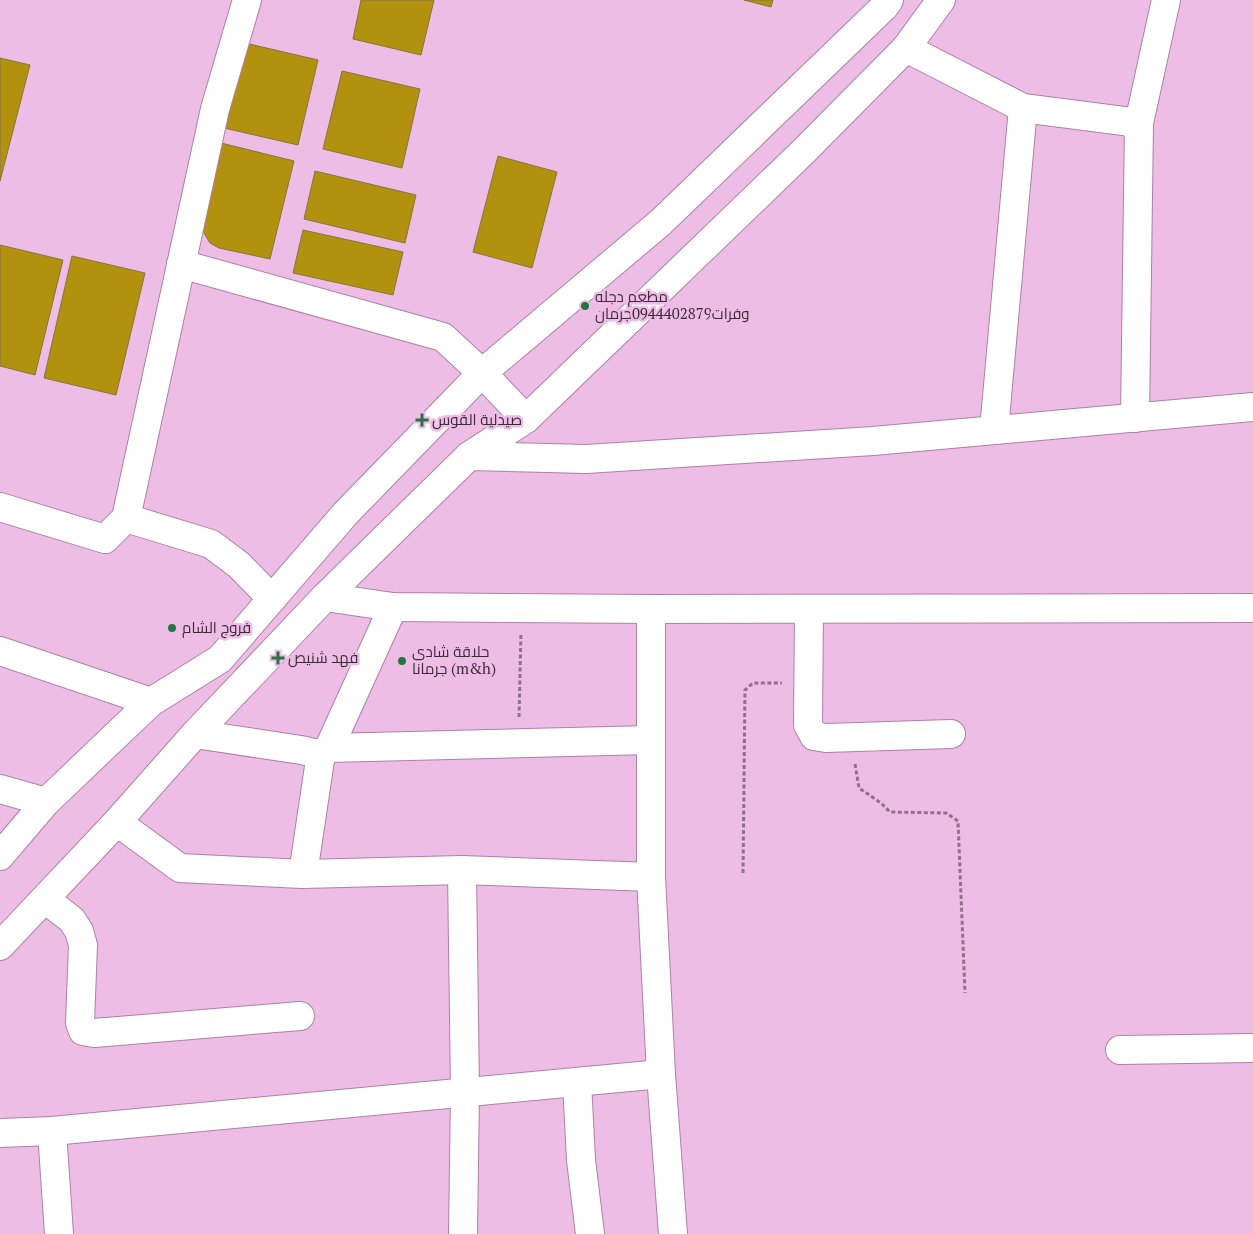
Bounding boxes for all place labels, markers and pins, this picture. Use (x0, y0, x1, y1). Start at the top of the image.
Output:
place label: مطعم دجله وفرات0944402879جرمان (595, 286, 750, 324)
marker: مطعم دجله وفرات0944402879جرمان (579, 300, 591, 312)
place label: صيدلية القوس (432, 409, 522, 430)
marker: صيدلية القوس (416, 414, 428, 426)
place label: فروج الشام (182, 617, 251, 639)
marker: فروج الشام (166, 622, 178, 634)
place label: حلاقة شادي جرمانا (m&h) (412, 641, 496, 678)
place label: فهد شنيص (288, 647, 358, 668)
marker: فهد شنيص (272, 652, 284, 664)
marker: حلاقة شادي جرمانا (m&h) (396, 655, 408, 667)

